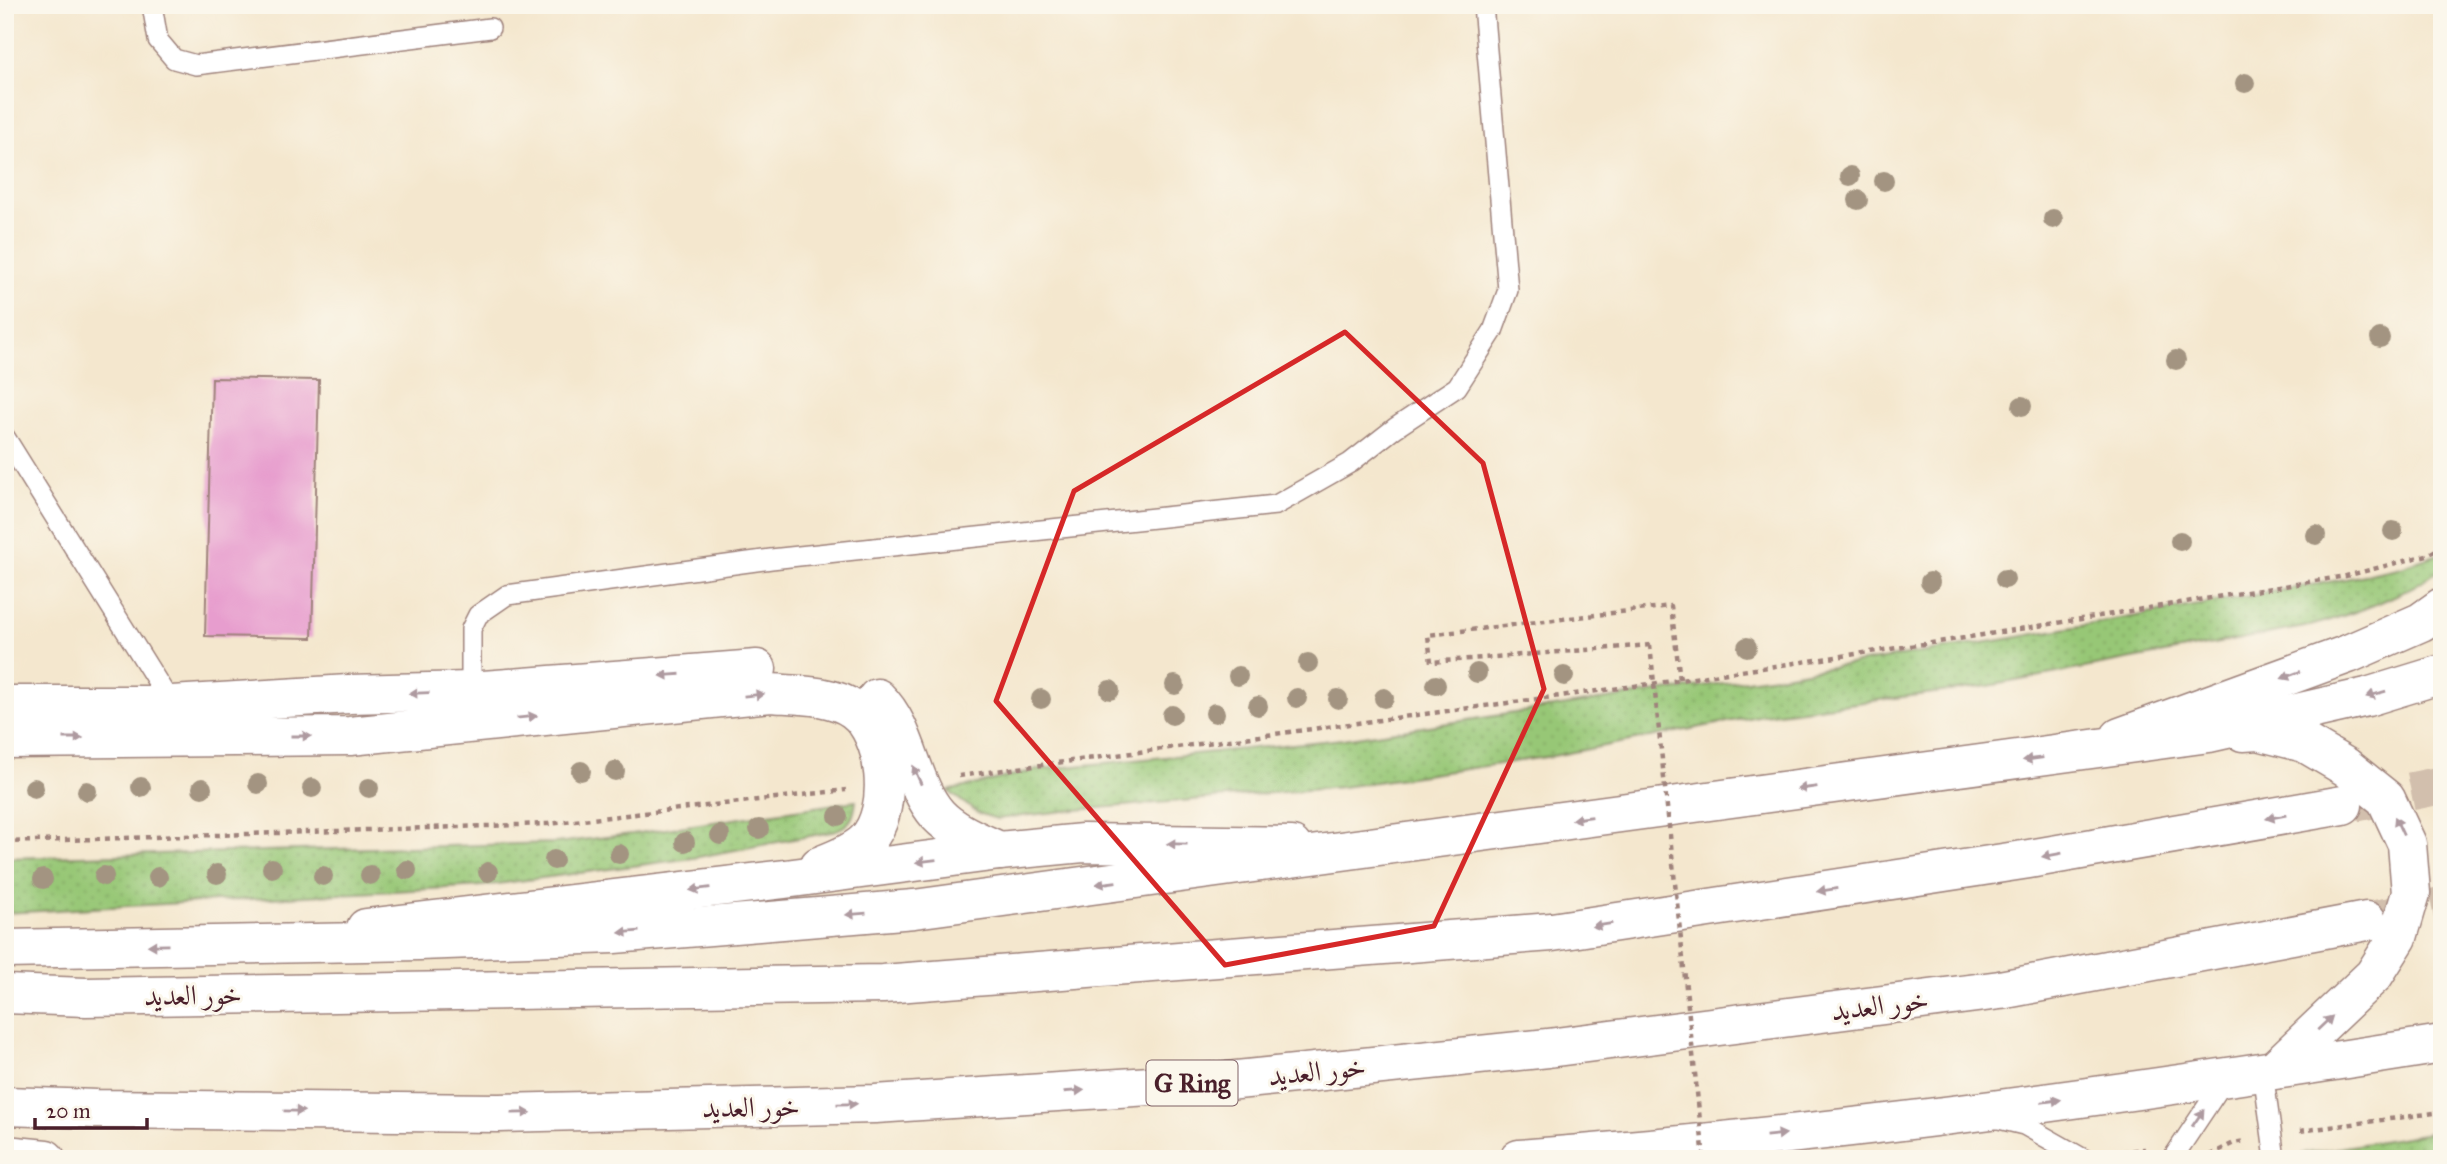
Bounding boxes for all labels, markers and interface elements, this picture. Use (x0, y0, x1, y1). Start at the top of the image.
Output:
one-way arrow (659, 670, 681, 681)
one-way arrow (2280, 670, 2301, 681)
one-way arrow (407, 687, 429, 698)
one-way arrow (743, 689, 765, 700)
one-way arrow (2366, 689, 2387, 699)
one-way arrow (517, 711, 539, 722)
one-way arrow (290, 730, 312, 742)
one-way arrow (63, 732, 85, 744)
one-way arrow (2022, 753, 2044, 764)
one-way arrow (911, 765, 923, 785)
one-way arrow (1796, 783, 1818, 794)
one-way arrow (2265, 812, 2287, 823)
one-way arrow (1571, 813, 1593, 824)
one-way arrow (2393, 816, 2404, 837)
one-way arrow (1165, 839, 1187, 850)
one-way arrow (2040, 850, 2062, 861)
one-way arrow (914, 856, 936, 867)
one-way arrow (1094, 877, 1116, 888)
one-way arrow (689, 884, 711, 895)
one-way arrow (1816, 885, 1838, 896)
one-way arrow (844, 909, 866, 920)
one-way arrow (1591, 919, 1613, 930)
one-way arrow (618, 927, 640, 938)
one-way arrow (147, 940, 169, 951)
street label: خور العديد (144, 977, 242, 1013)
street label: خور العديد (1829, 982, 1931, 1028)
one-way arrow (2316, 1015, 2333, 1031)
street label: خور العديد (1267, 1048, 1367, 1094)
road number: G Ring (1146, 1060, 1238, 1106)
one-way arrow (1063, 1085, 1085, 1096)
scale bar (35, 1087, 147, 1131)
street label: خور العديد (702, 1089, 800, 1125)
one-way arrow (2040, 1096, 2062, 1107)
text: 20 m (46, 1098, 91, 1124)
one-way arrow (836, 1099, 858, 1110)
one-way arrow (283, 1105, 305, 1117)
one-way arrow (511, 1107, 533, 1118)
one-way arrow (2191, 1109, 2205, 1127)
one-way arrow (1765, 1130, 1787, 1141)

